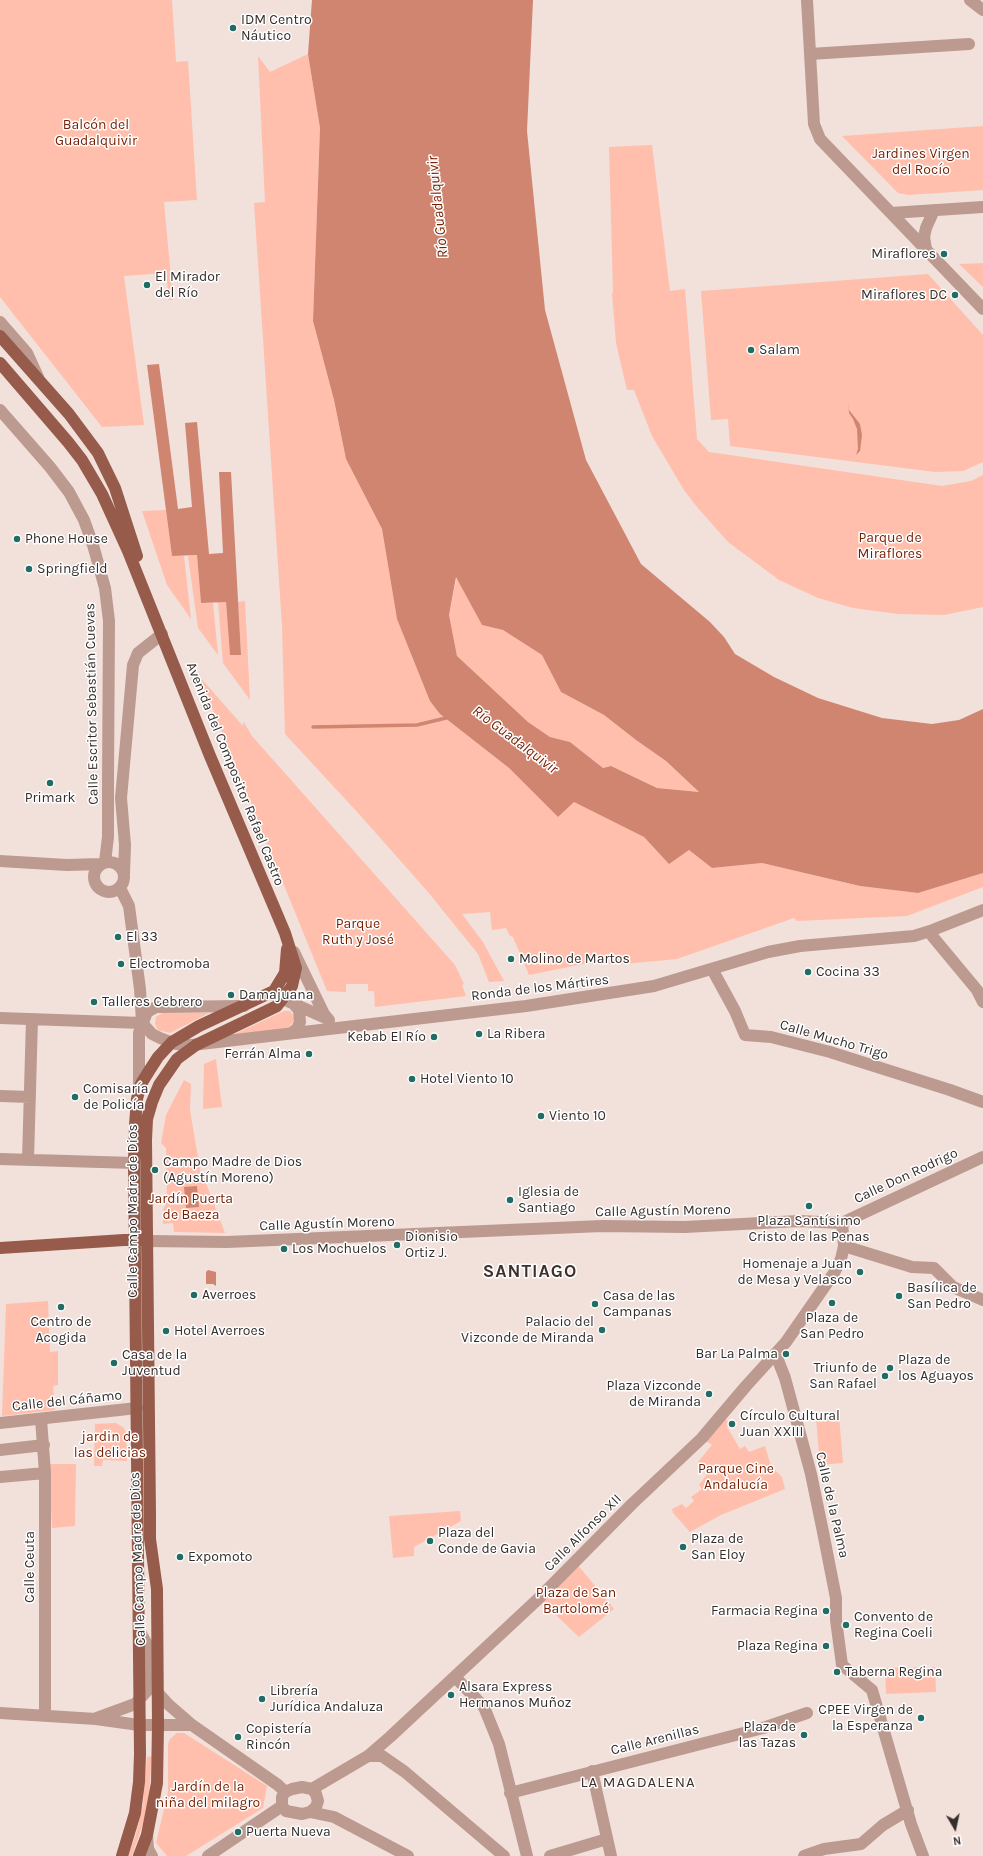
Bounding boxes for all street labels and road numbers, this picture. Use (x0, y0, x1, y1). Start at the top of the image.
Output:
street label: Calle Escritor Sebastián Cuevas (82, 603, 102, 805)
street label: Avenida del Compositor Rafael Castro (182, 660, 288, 888)
street label: Ronda de los Mártires (470, 971, 610, 1005)
street label: Calle Mucho Trigo (778, 1016, 890, 1064)
street label: Calle Campo Madre de Dios (125, 1124, 141, 1298)
street label: Calle Don Rodrigo (851, 1145, 961, 1207)
street label: Calle Agustín Moreno (595, 1201, 731, 1221)
street label: Calle Agustín Moreno (259, 1213, 395, 1235)
street label: Calle del Cáñamo (11, 1387, 123, 1415)
street label: Calle de la Palma (812, 1450, 852, 1560)
street label: Calle Campo Madre de Dios (127, 1472, 149, 1646)
street label: Calle Alfonso XII (541, 1491, 625, 1575)
street label: Calle Ceuta (22, 1531, 38, 1603)
street label: Calle Arenillas (609, 1721, 701, 1759)

